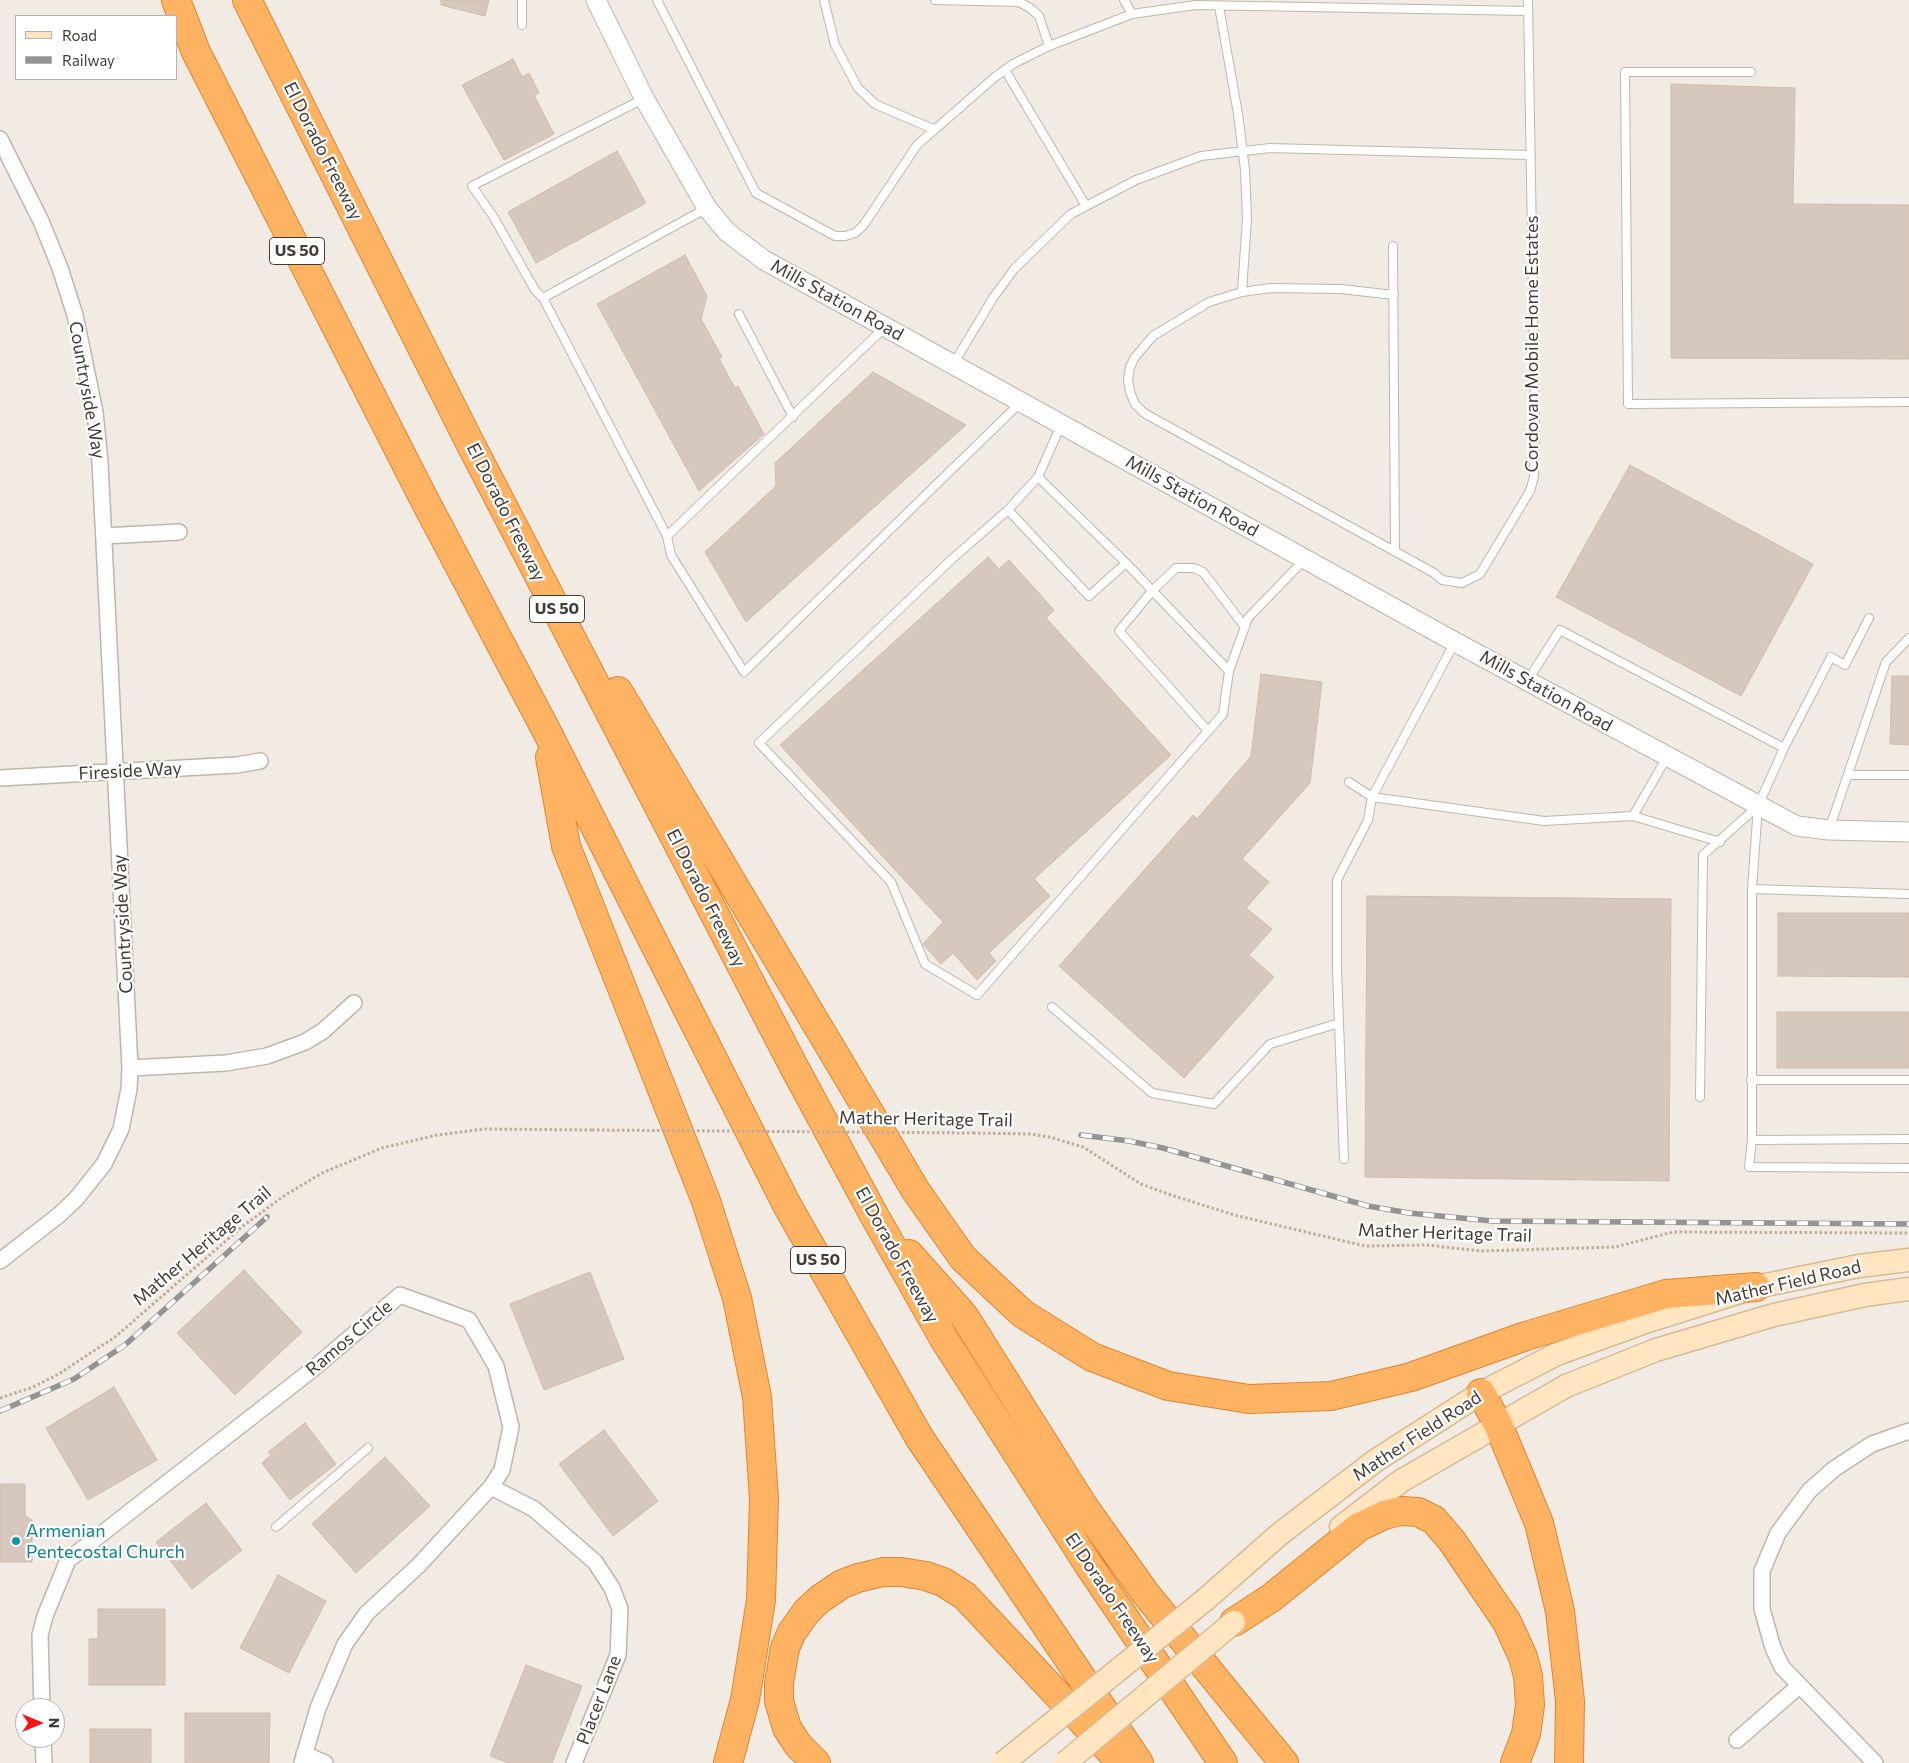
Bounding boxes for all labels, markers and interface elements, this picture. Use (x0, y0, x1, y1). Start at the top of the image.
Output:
legend (15, 15, 178, 80)
text: Road (62, 26, 97, 44)
text: Railway (62, 51, 115, 69)
street label: El Dorado Freeway (279, 78, 367, 224)
street label: Cordovan Mobile Home Estates (1521, 215, 1543, 473)
road number: US 50 (270, 238, 324, 264)
street label: Mills Station Road (767, 255, 907, 345)
street label: Countryside Way (64, 320, 110, 460)
street label: El Dorado Freeway (462, 439, 550, 585)
street label: Mills Station Road (1122, 451, 1262, 541)
road number: US 50 (530, 596, 584, 622)
street label: Mills Station Road (1476, 646, 1616, 736)
street label: Fireside Way (78, 758, 182, 784)
street label: El Dorado Freeway (662, 825, 750, 971)
street label: Countryside Way (109, 854, 137, 994)
street label: Mather Heritage Trail (839, 1107, 1013, 1131)
street label: Mather Heritage Trail (128, 1182, 276, 1310)
street label: El Dorado Freeway (851, 1183, 943, 1327)
street label: Mather Heritage Trail (1358, 1219, 1532, 1247)
road number: US 50 (790, 1246, 846, 1274)
street label: Mather Field Road (1713, 1256, 1863, 1310)
street label: Ramos Circle (301, 1296, 397, 1380)
street label: Mather Field Road (1349, 1386, 1485, 1486)
place label: Armenian Pentecostal Church (26, 1520, 185, 1562)
street label: El Dorado Freeway (1060, 1529, 1164, 1667)
marker: Armenian Pentecostal Church (10, 1535, 22, 1547)
street label: Placer Lane (572, 1652, 626, 1748)
north arrow (15, 1698, 65, 1748)
text: N (46, 1718, 63, 1728)

